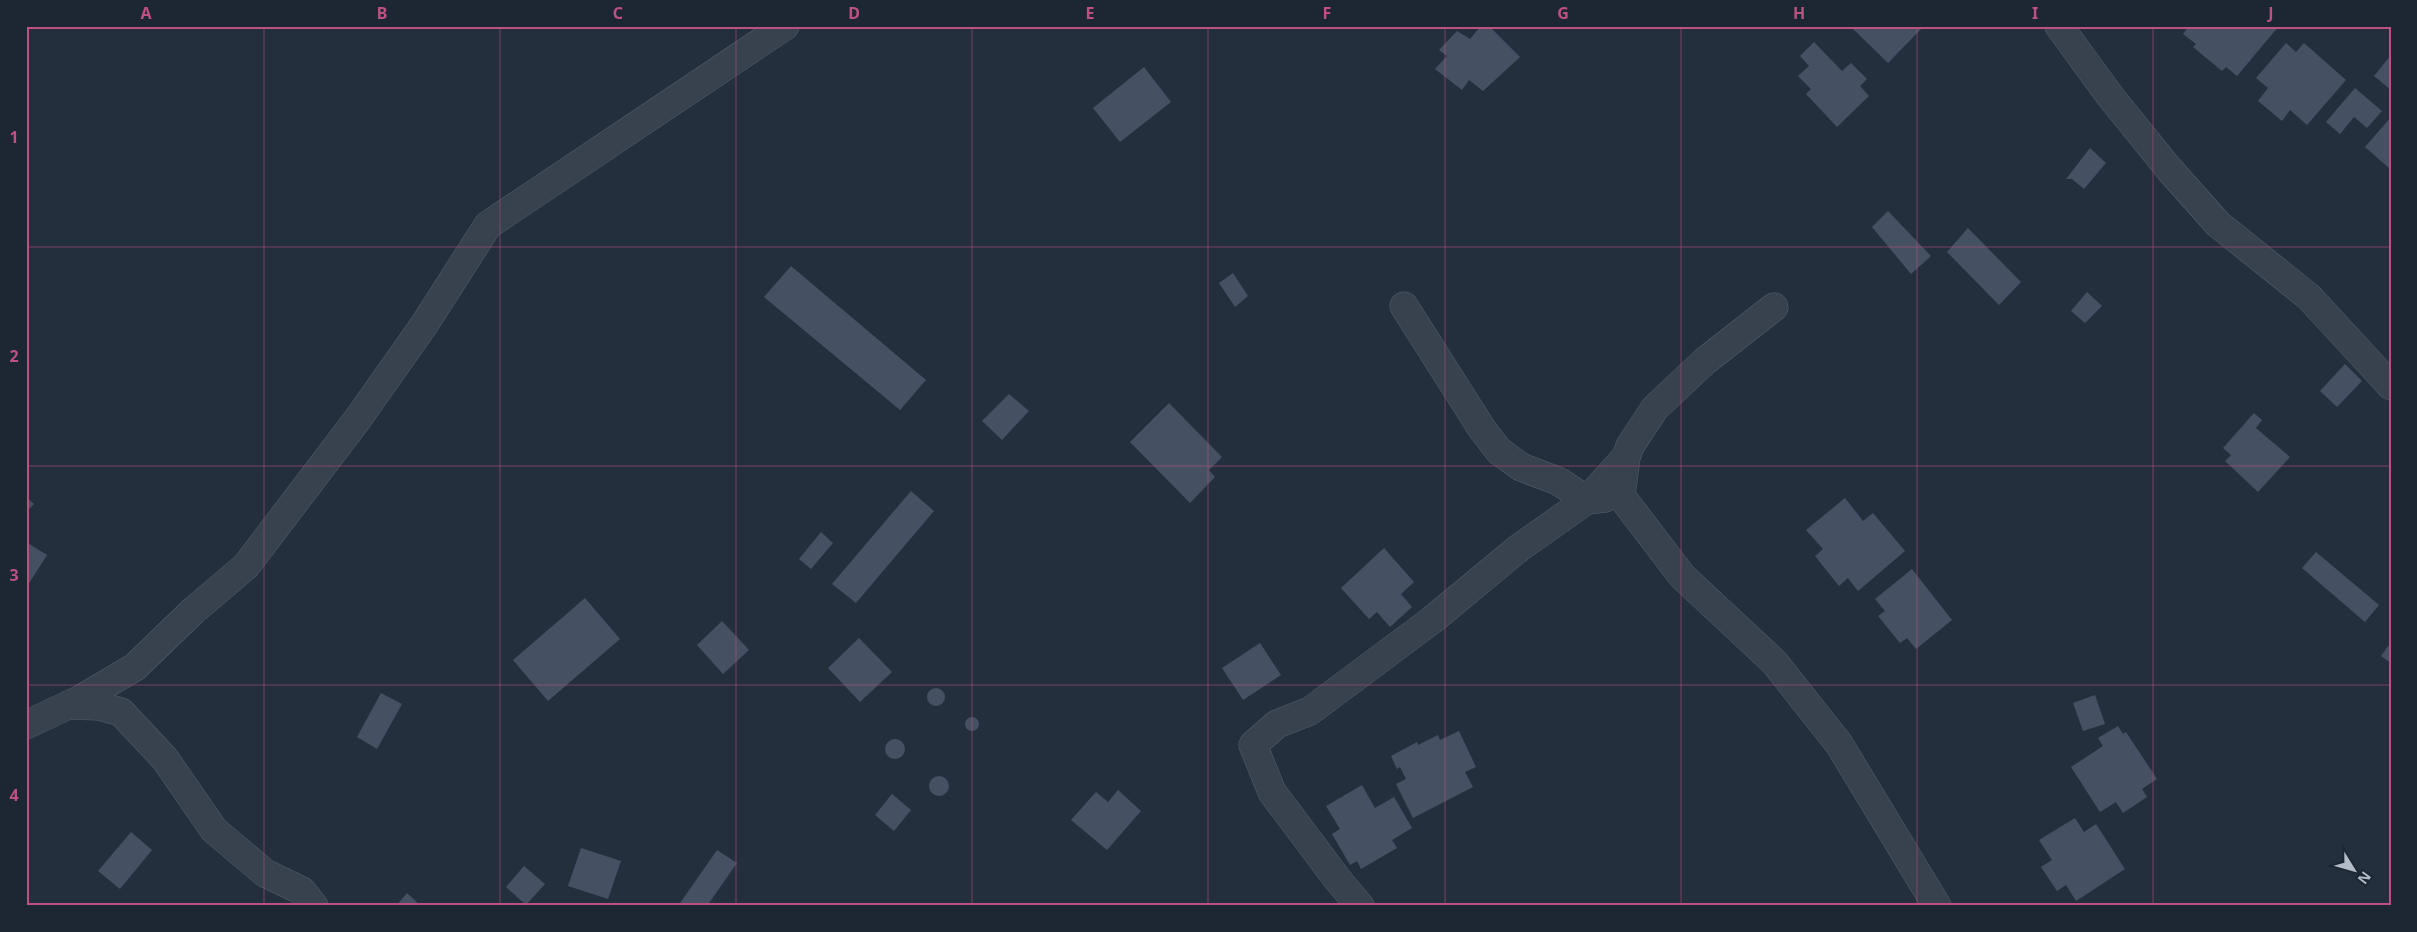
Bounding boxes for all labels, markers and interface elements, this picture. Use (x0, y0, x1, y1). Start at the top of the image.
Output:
text: A (140, 2, 152, 24)
text: B (377, 2, 387, 24)
text: C (613, 2, 623, 24)
text: D (848, 2, 860, 24)
text: E (1086, 2, 1095, 24)
text: F (1323, 2, 1331, 24)
text: G (1557, 2, 1569, 24)
text: H (1793, 2, 1805, 24)
text: I (2032, 2, 2038, 24)
text: J (2266, 2, 2274, 24)
text: 1 (9, 126, 19, 148)
text: 2 (9, 345, 19, 367)
text: 3 (9, 564, 19, 586)
text: 4 (9, 784, 19, 806)
north arrow (2330, 844, 2380, 894)
text: N (2354, 868, 2376, 888)

